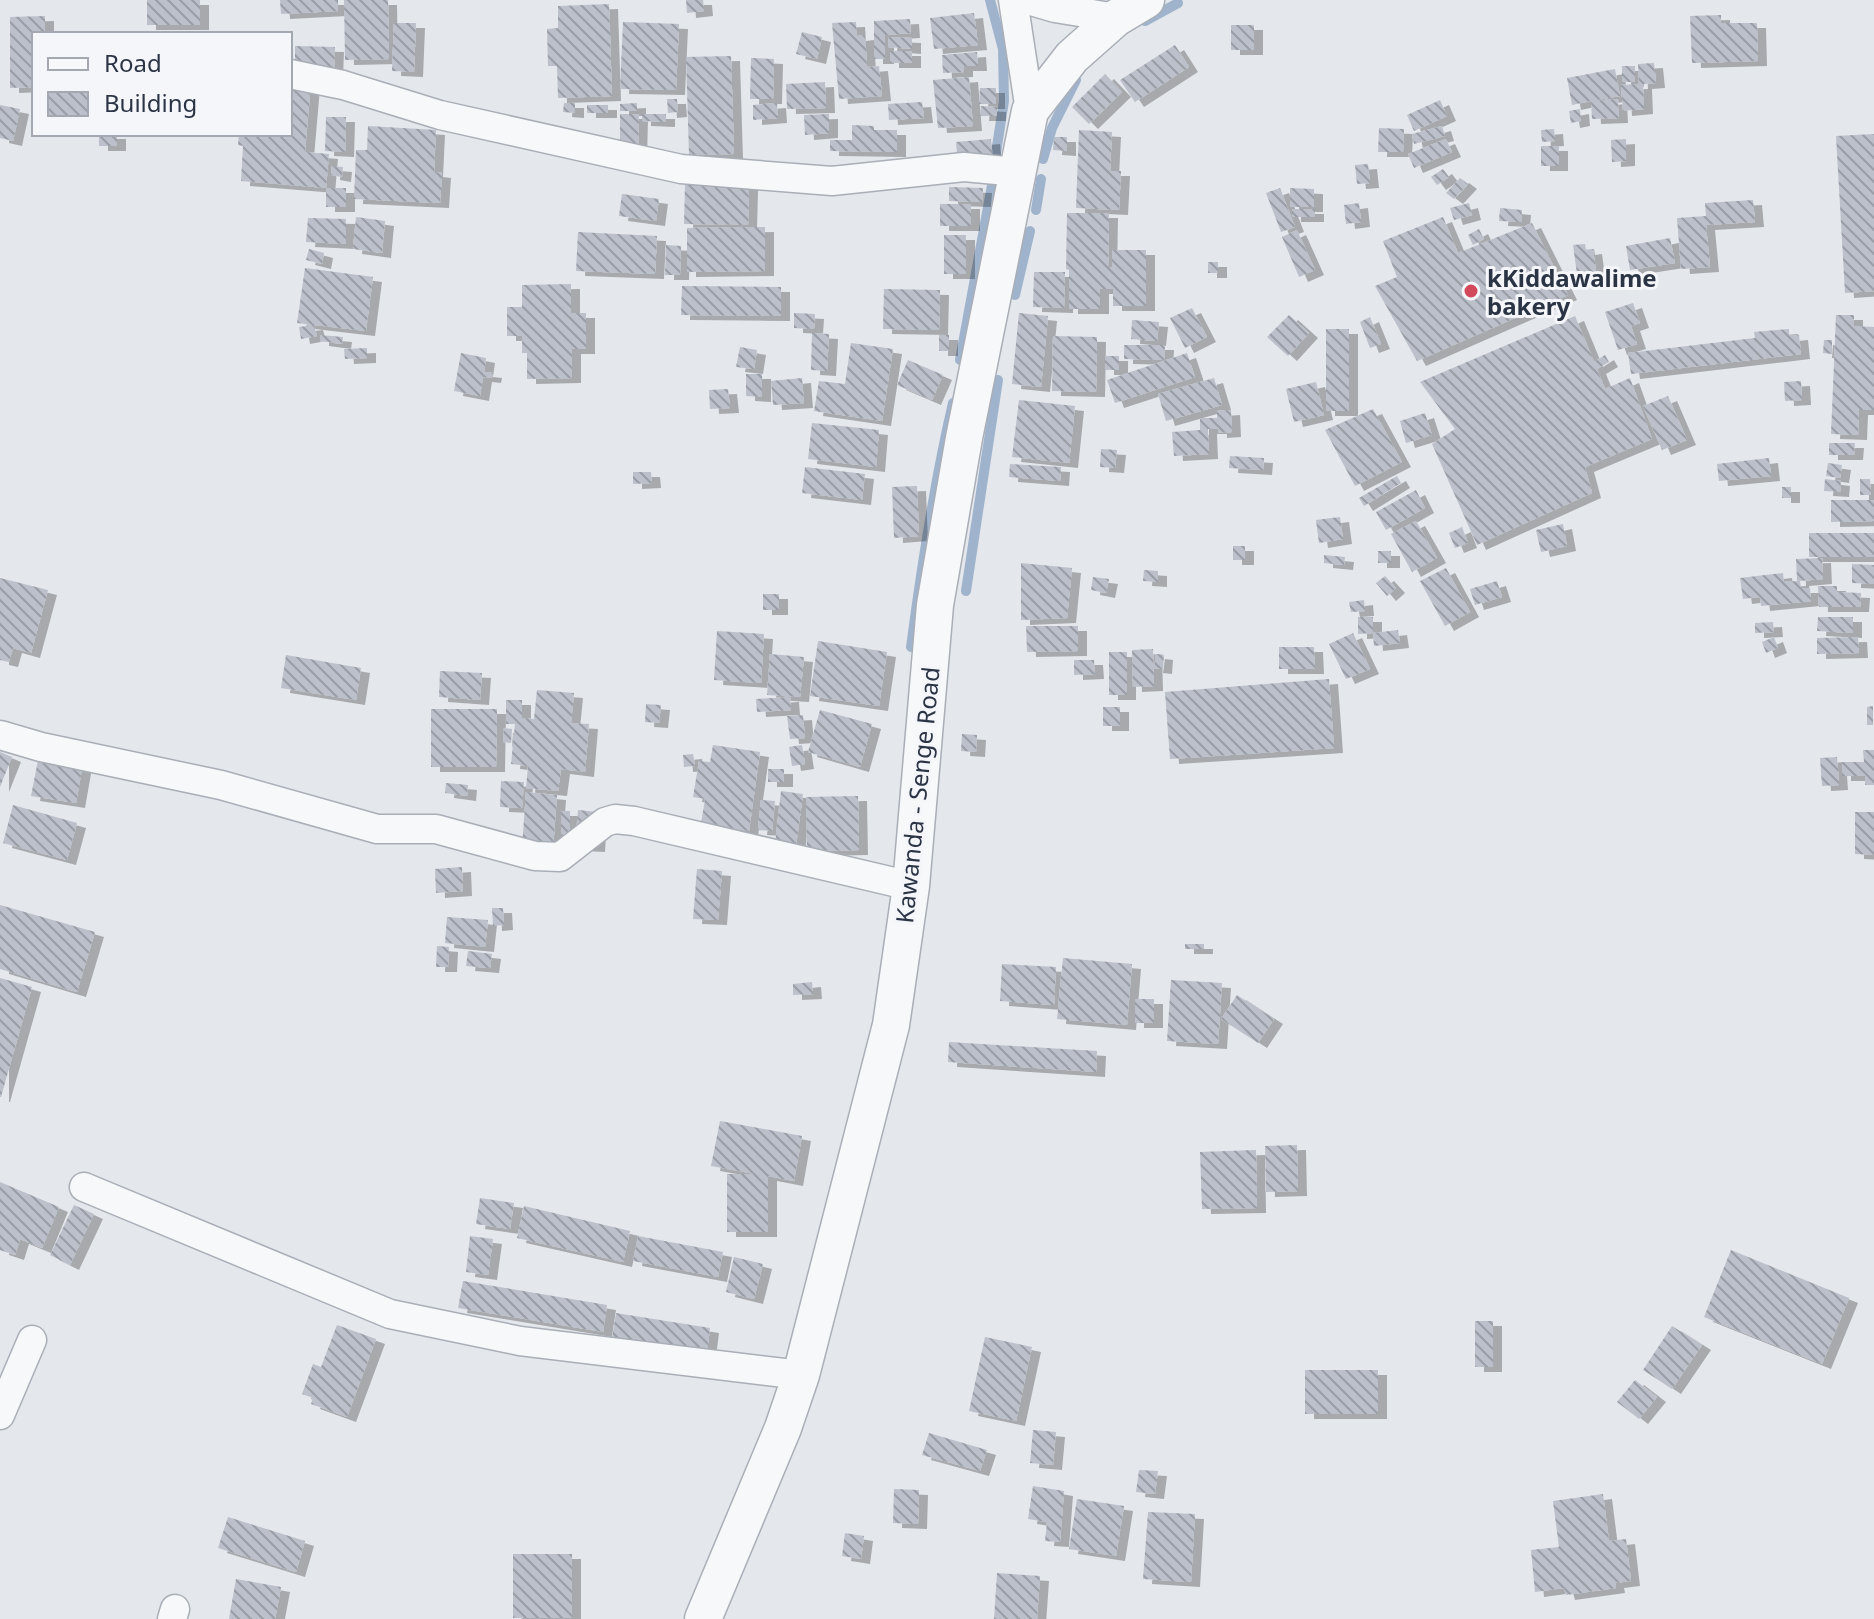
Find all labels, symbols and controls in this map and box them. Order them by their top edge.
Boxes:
legend [32,32,292,136]
text: Road [104,46,162,79]
text: Building [104,86,197,119]
place label: kKiddawalime bakery [1487,261,1657,322]
marker: kKiddawalime bakery [1462,282,1480,300]
street label: Kawanda - Senge Road [887,665,947,925]

